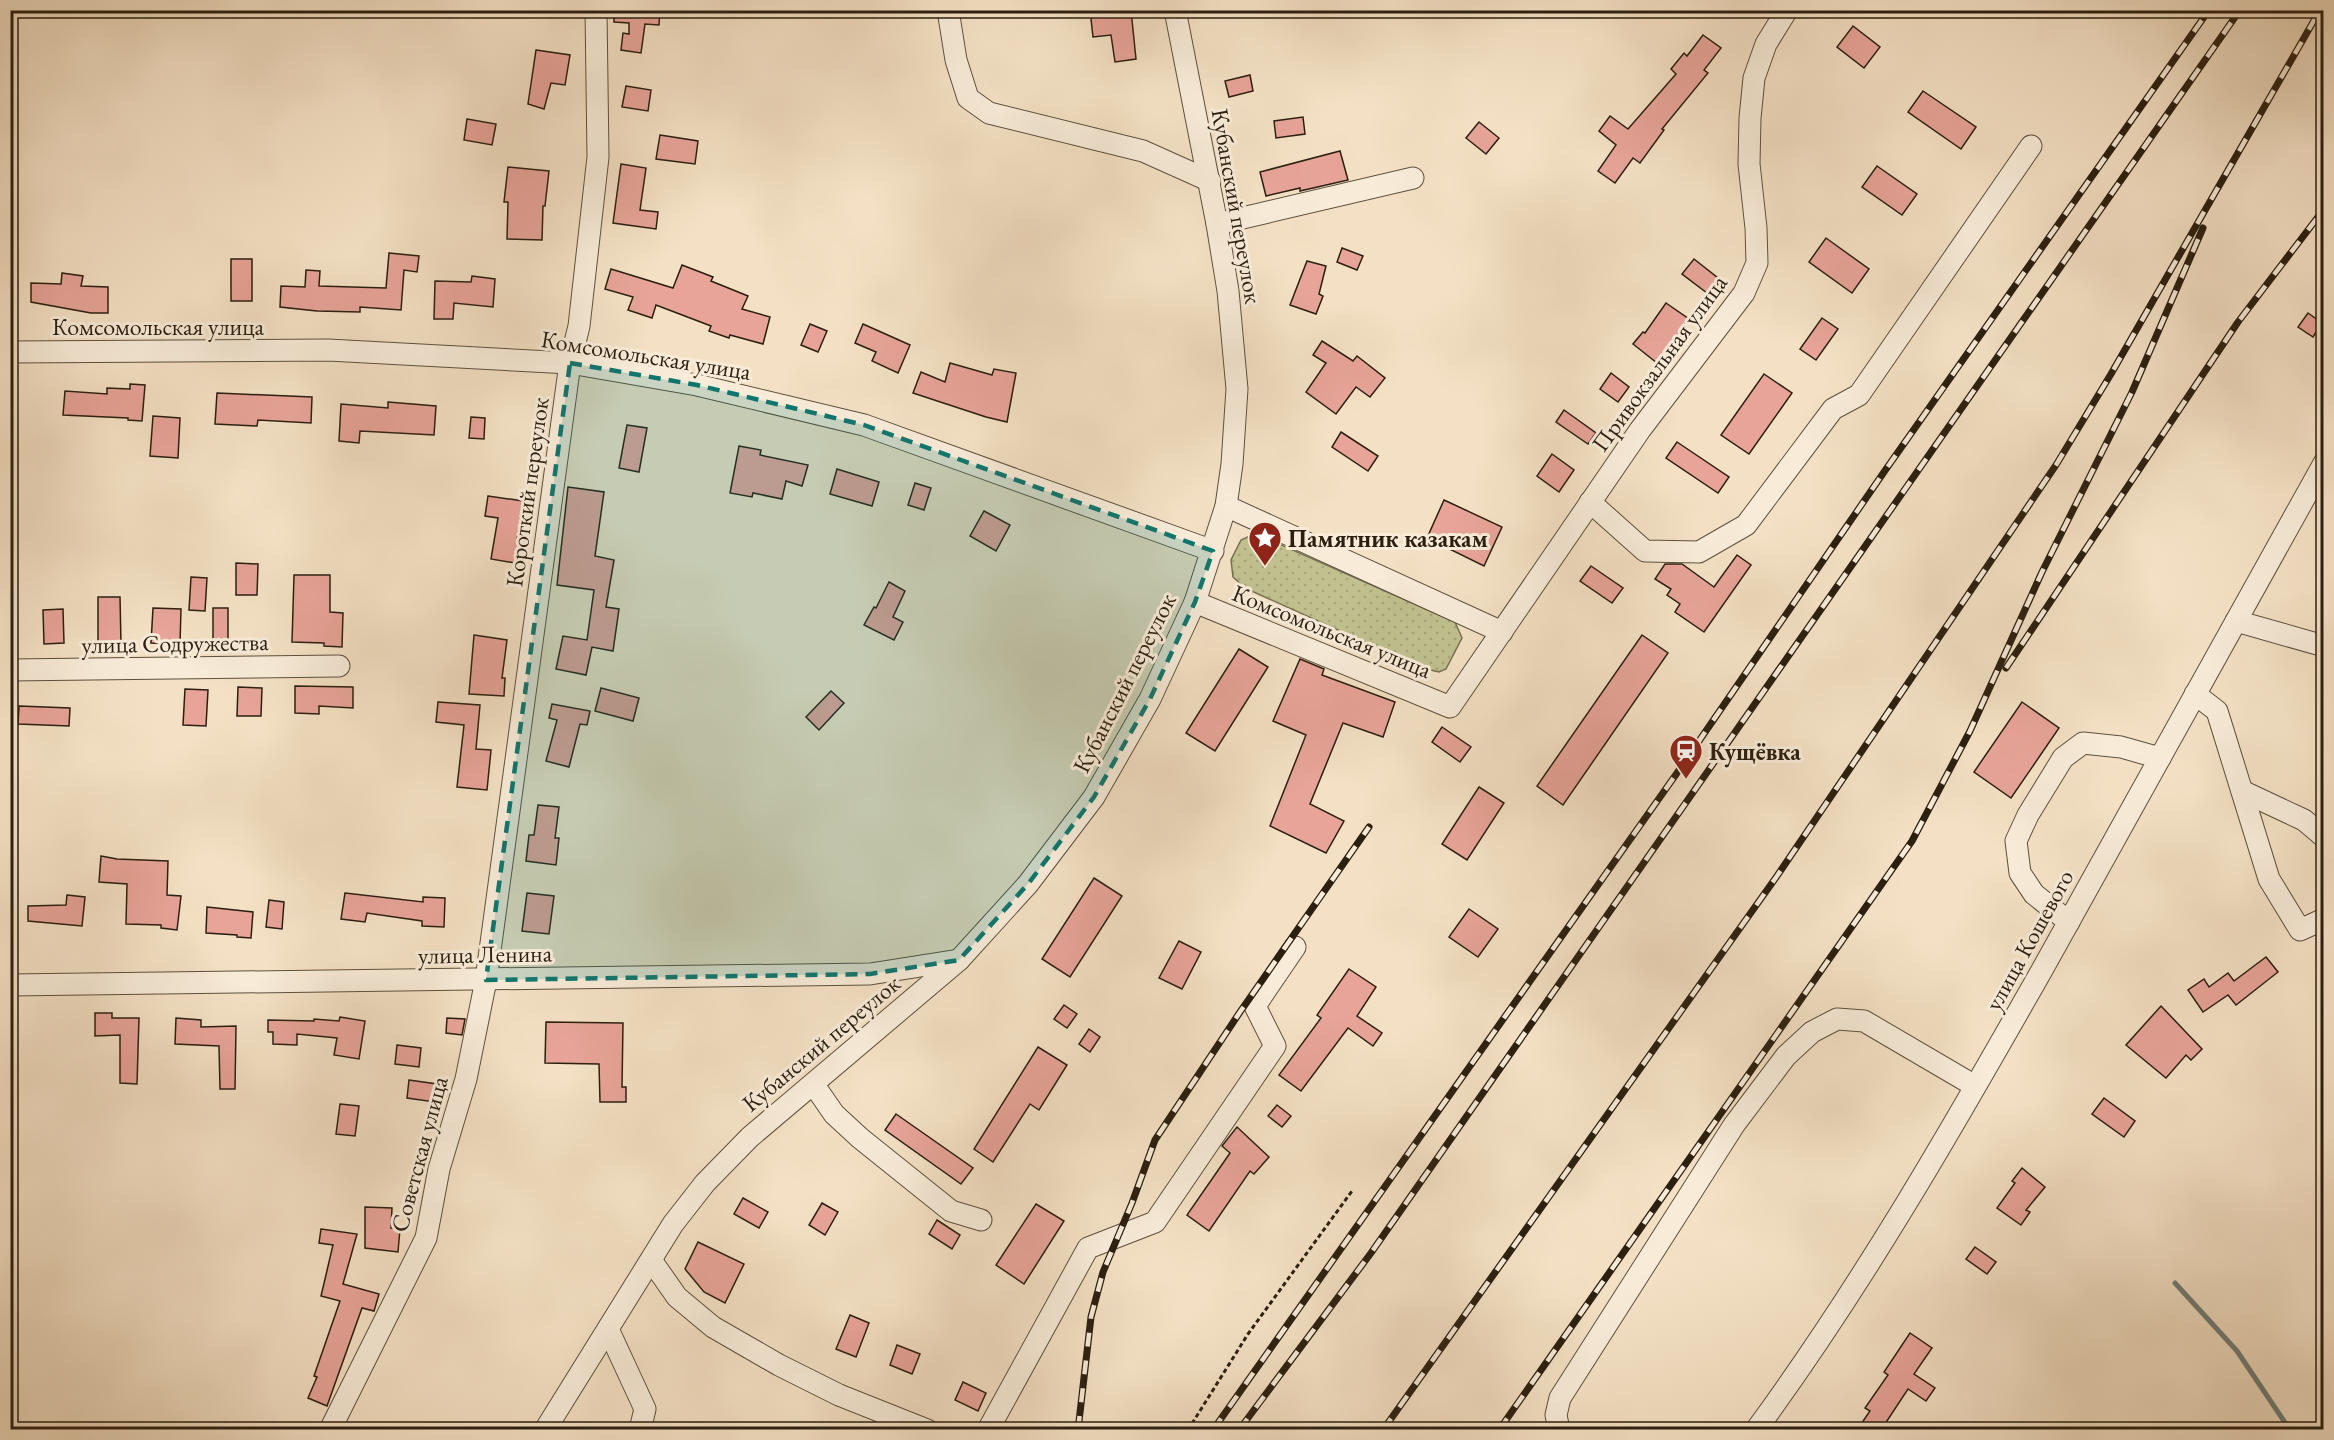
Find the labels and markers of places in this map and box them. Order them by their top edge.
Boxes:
place icon: Памятник казакам [1247,520,1283,567]
place label: Памятник казакам [1288,523,1488,554]
station icon: Кущёвка [1668,733,1704,780]
place label: Кущёвка [1709,736,1801,768]

